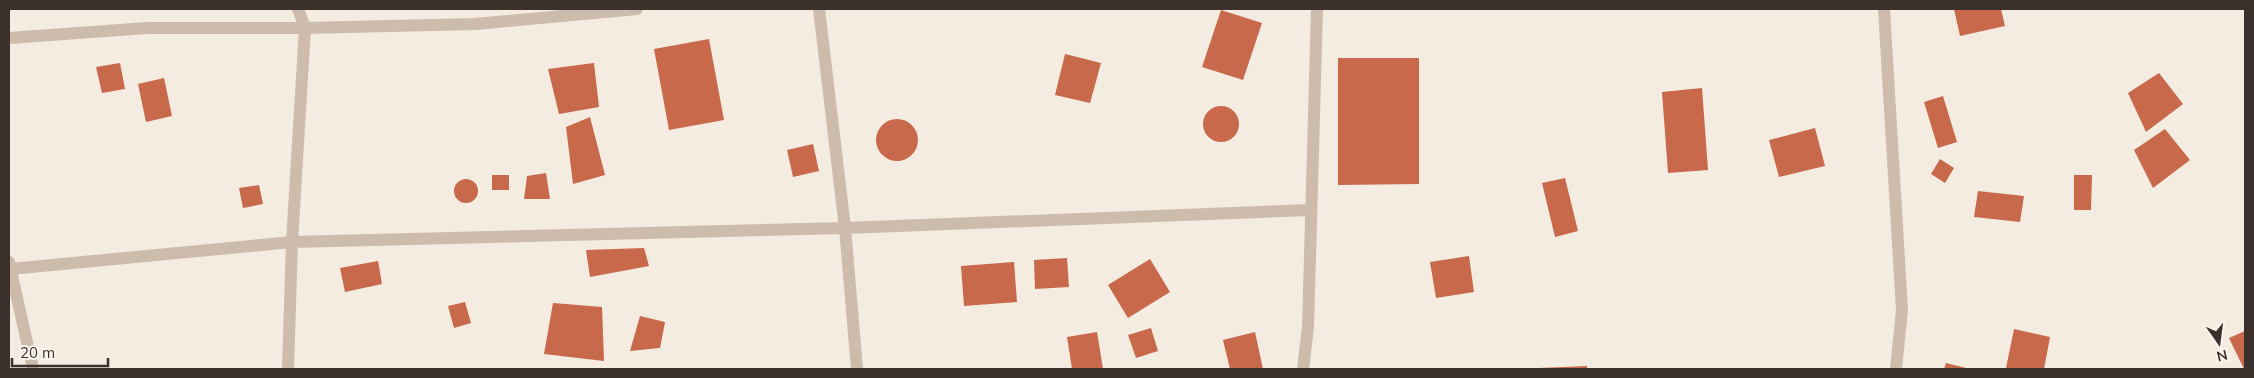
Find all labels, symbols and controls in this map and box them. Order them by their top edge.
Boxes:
north arrow [2194,318,2244,368]
scale bar [12,336,109,368]
text: 20 m [20,343,55,362]
text: N [2215,346,2229,366]

